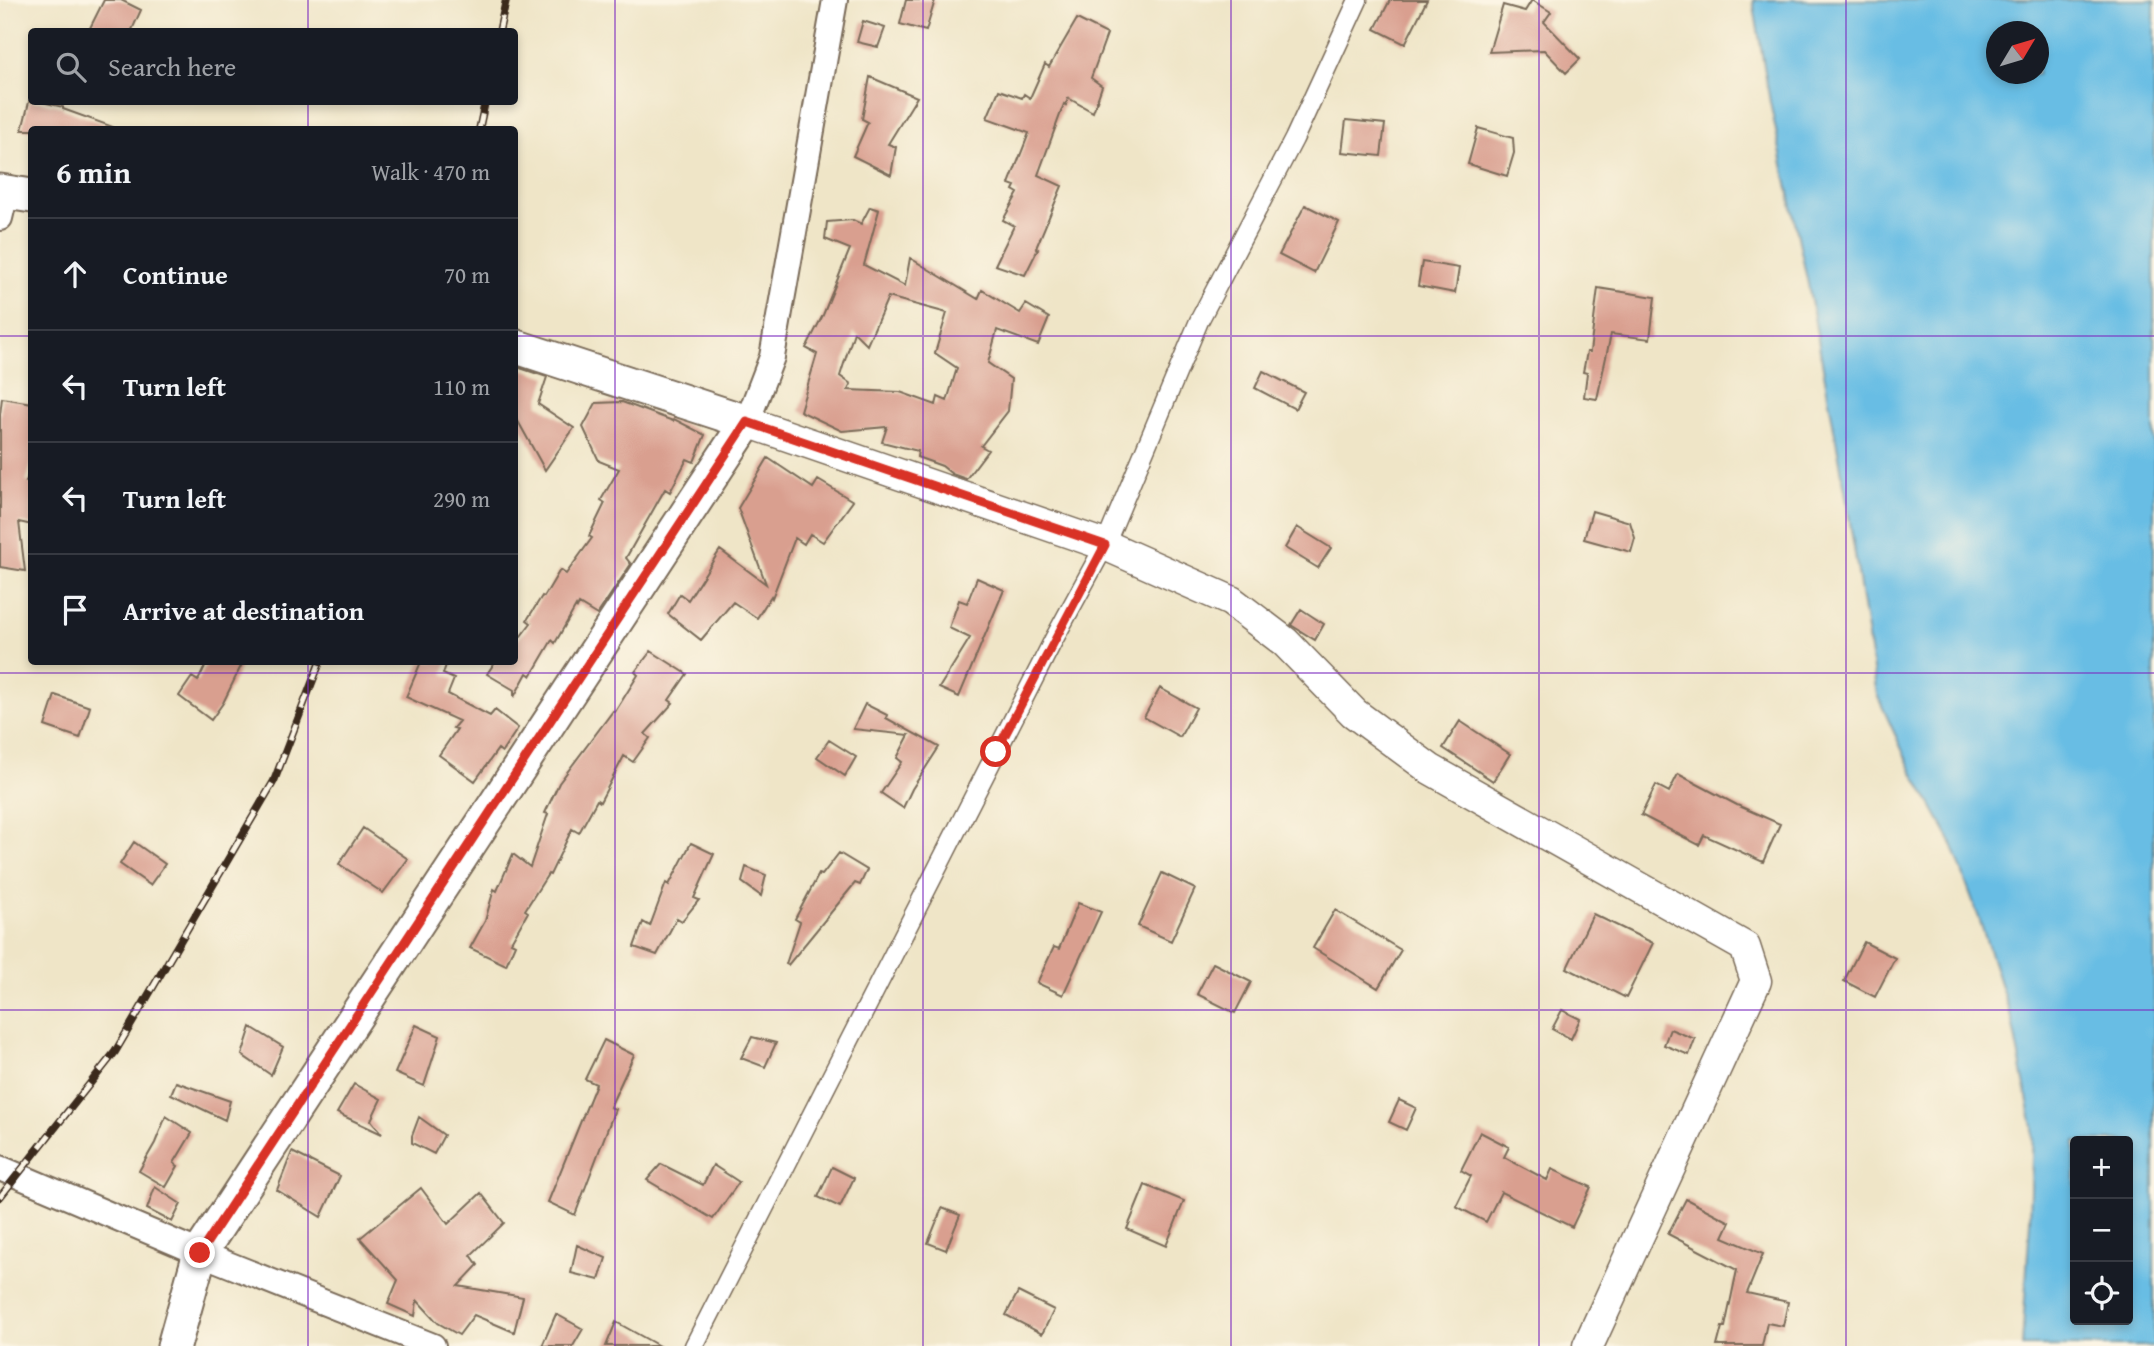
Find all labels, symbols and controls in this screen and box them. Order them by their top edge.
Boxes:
north arrow [1986,21,2049,84]
search box [28,28,518,105]
text: Search here [108,47,236,86]
icon: search [52,48,90,86]
text: 6 min [56,150,131,194]
text: Walk · 470 m [371,155,490,188]
icon: ahead [56,255,94,293]
text: Continue [123,255,228,294]
text: 70 m [444,258,490,291]
icon: left [56,367,94,405]
text: Turn left [123,367,226,406]
text: 110 m [433,370,490,403]
icon: left [56,479,94,517]
text: Turn left [123,479,226,518]
text: 290 m [433,482,490,515]
icon: arrive [56,591,94,629]
text: Arrive at destination [123,591,364,630]
route start [980,736,1011,767]
map controls [2070,1136,2133,1325]
button: + [2070,1136,2133,1199]
button: − [2070,1199,2133,1262]
route end [184,1237,215,1268]
button: locate [2070,1262,2133,1325]

